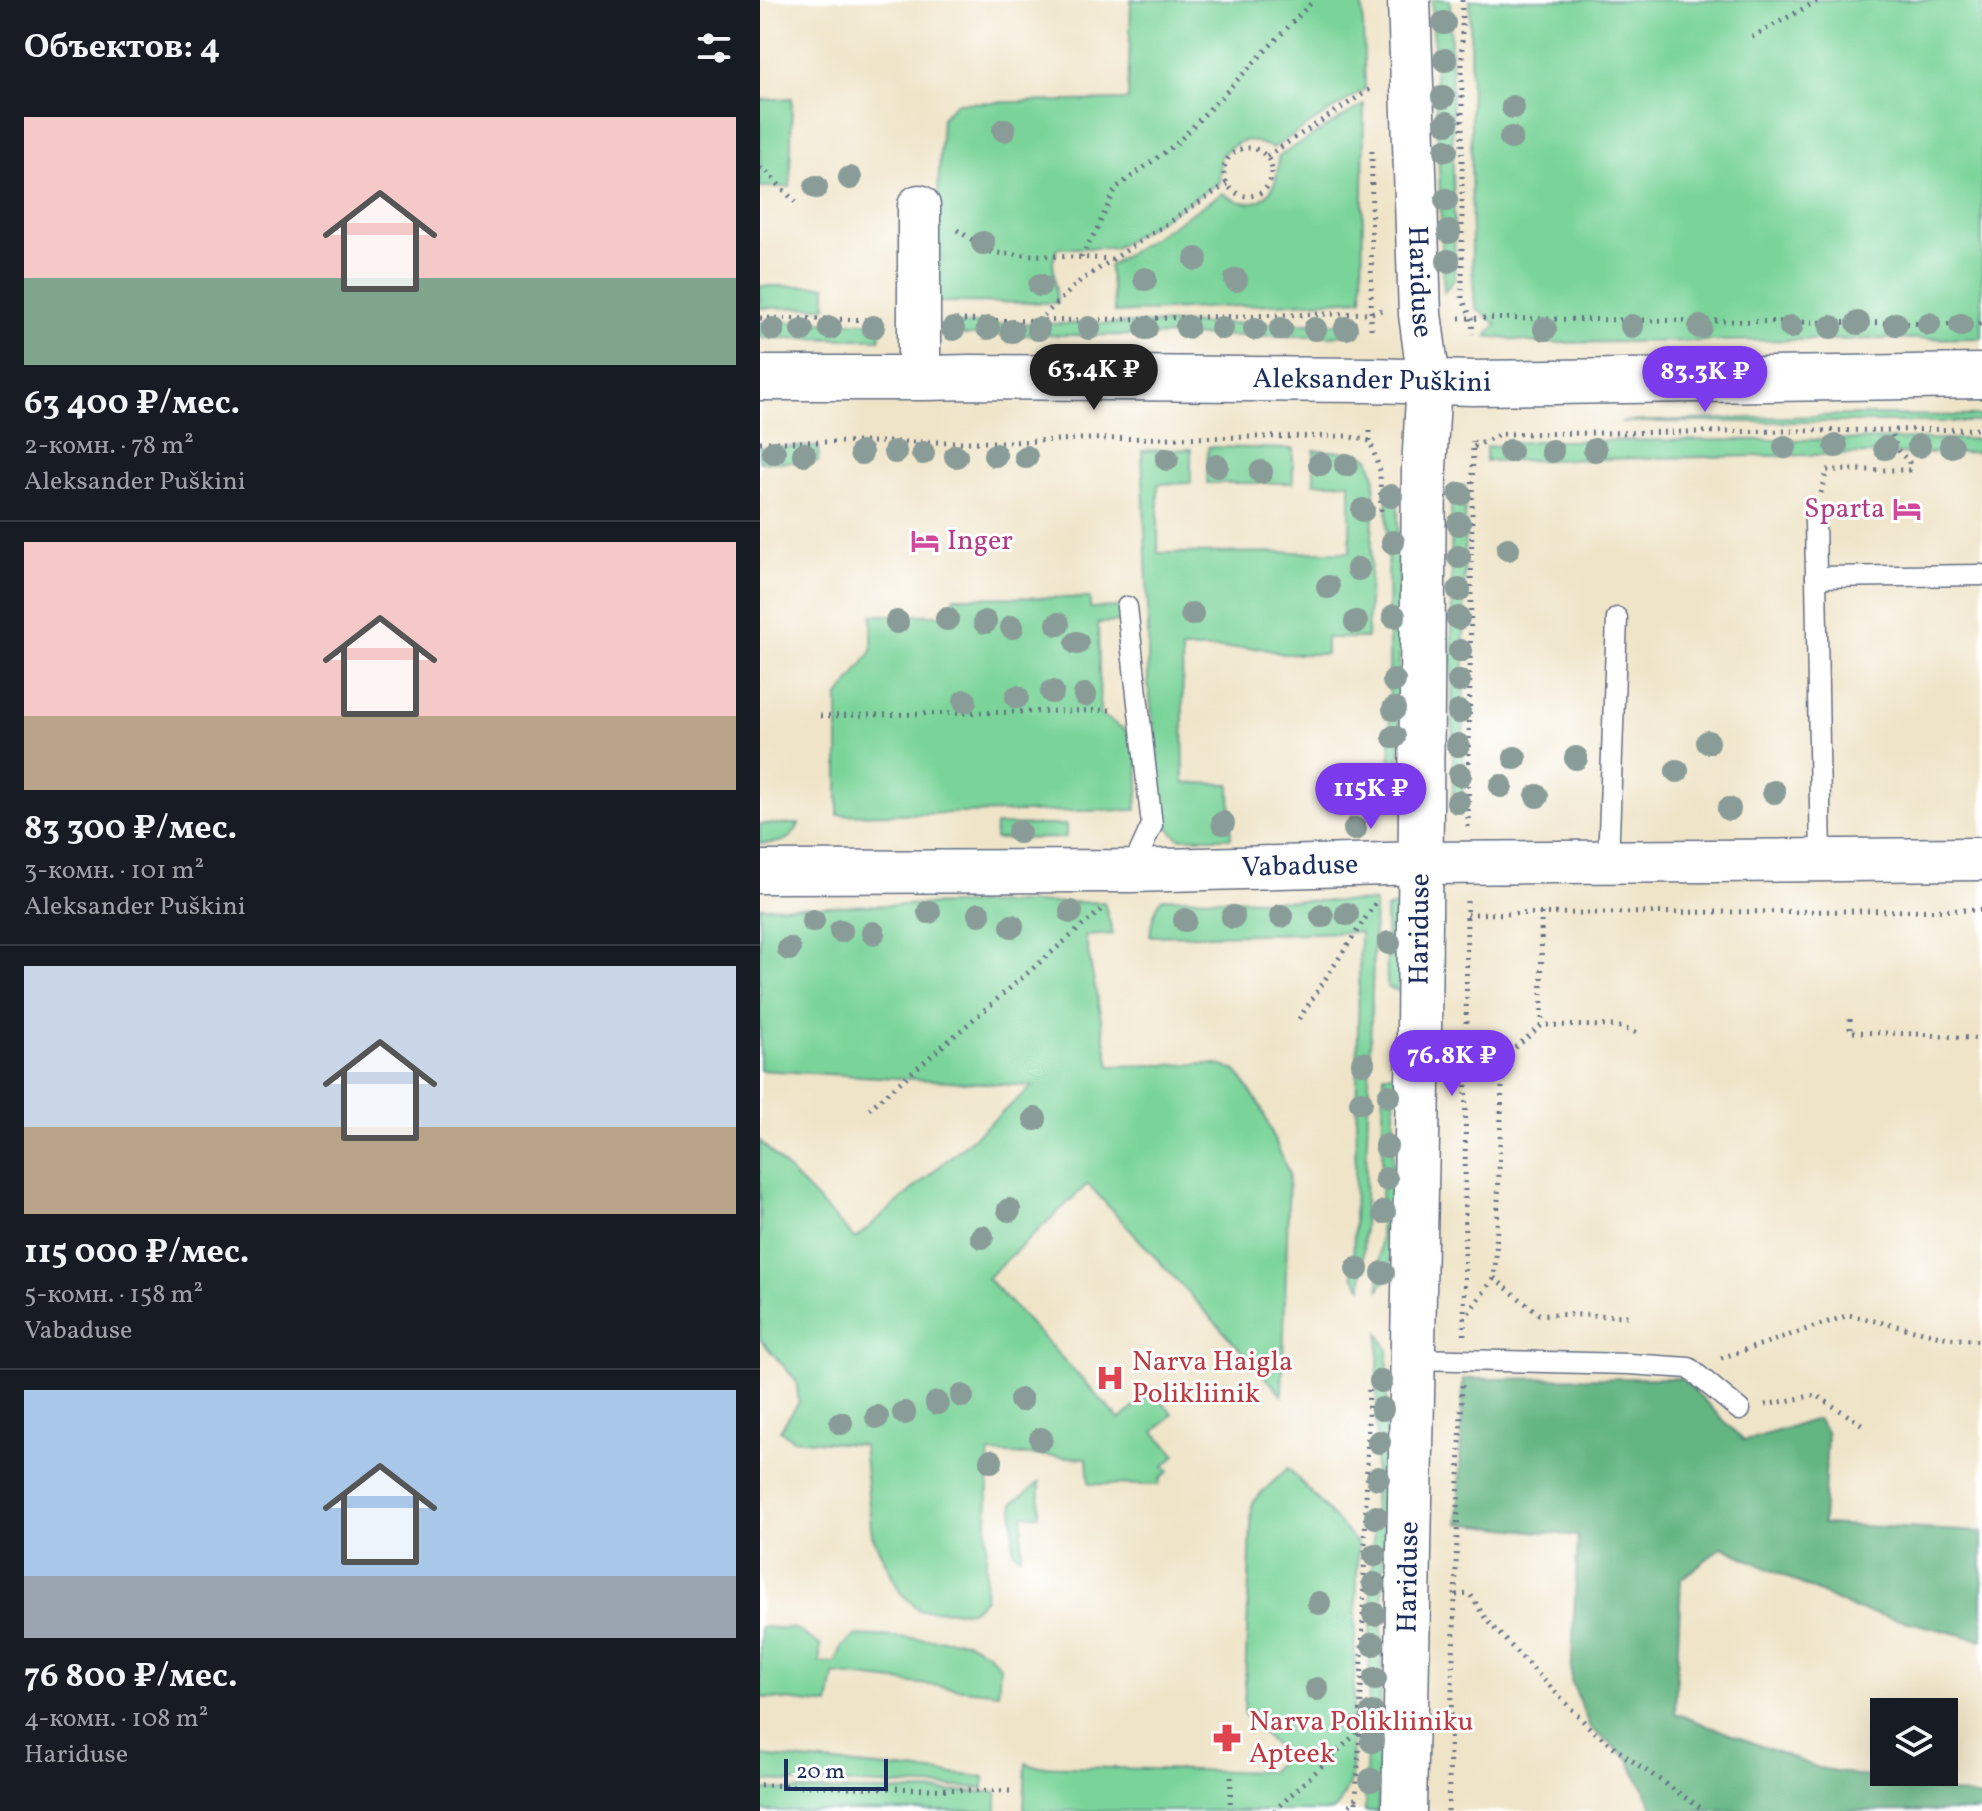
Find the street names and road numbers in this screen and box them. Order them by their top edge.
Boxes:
street label: Hariduse [1397,225,1442,340]
street label: Aleksander Puškini [1253,360,1492,403]
street label: Vabaduse [1241,845,1359,887]
street label: Hariduse [1400,873,1440,985]
street label: Hariduse [1388,1521,1429,1633]

